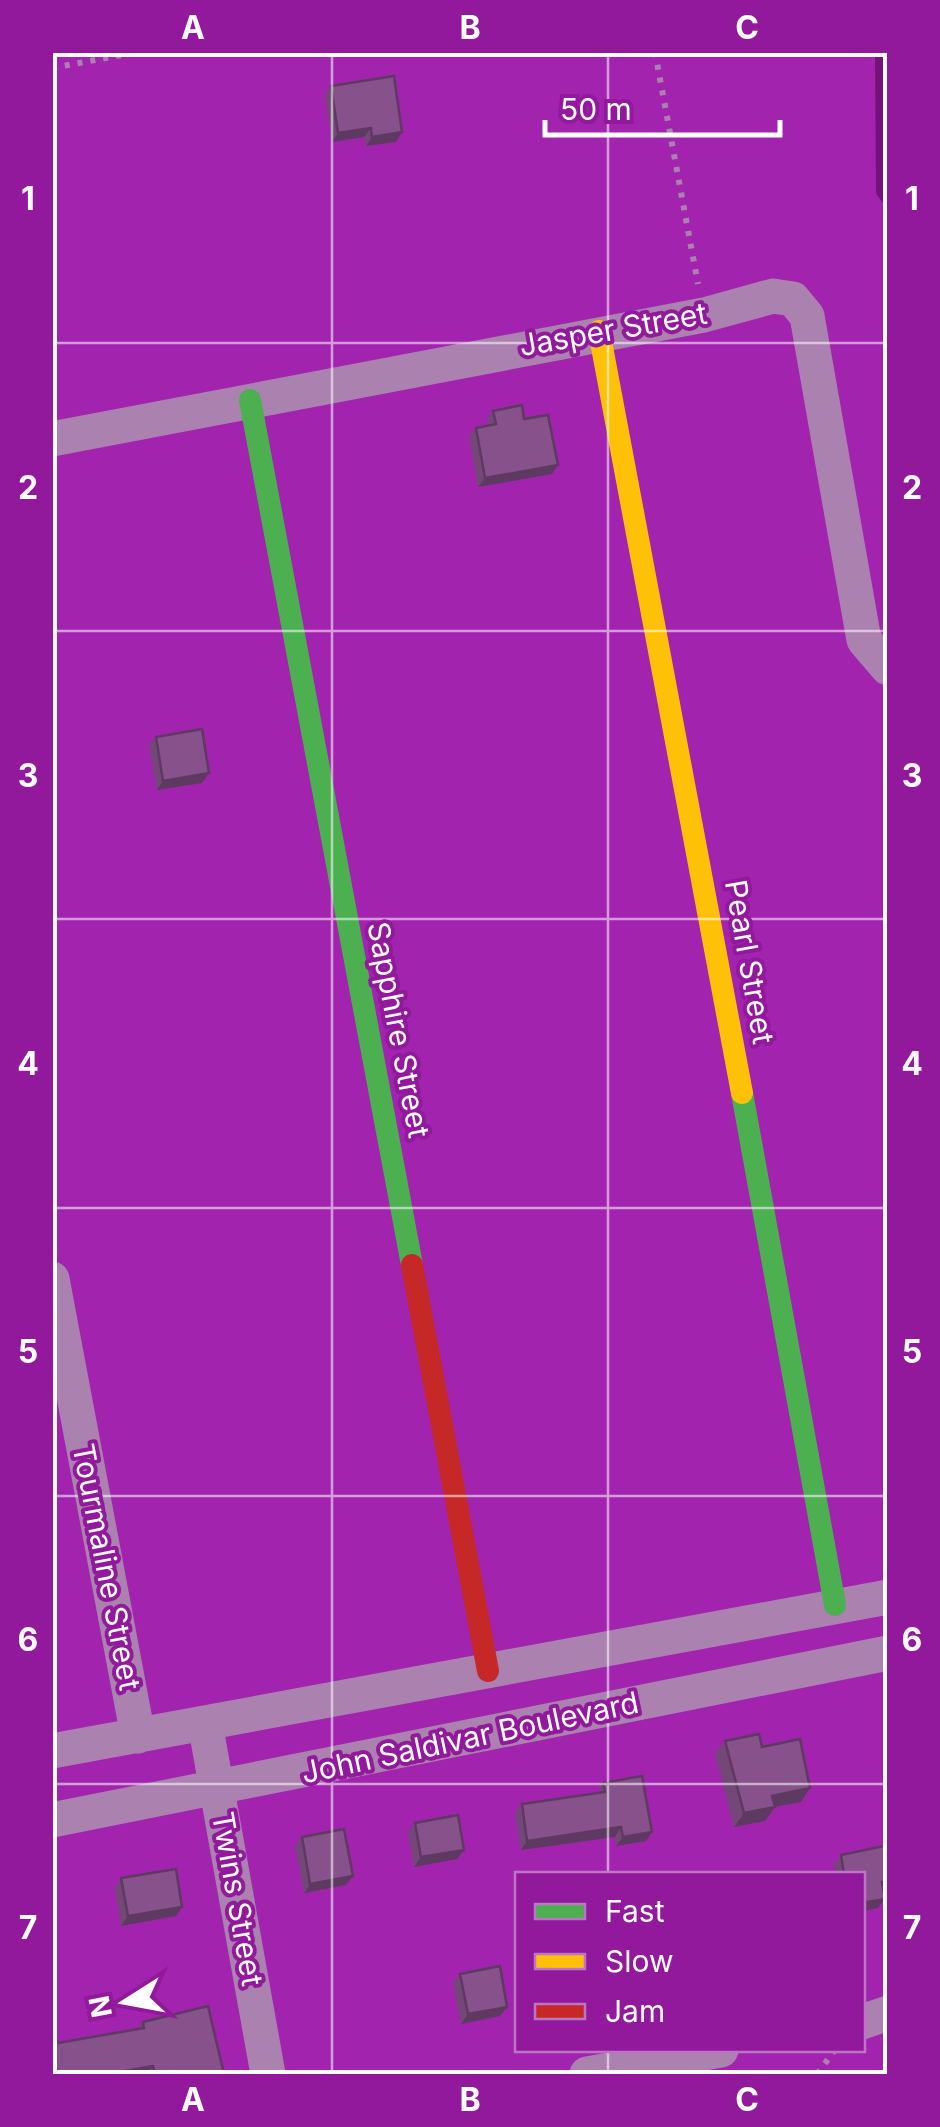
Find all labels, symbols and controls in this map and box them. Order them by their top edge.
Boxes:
text: A [181,8,205,47]
text: B [459,8,481,47]
text: C [735,8,759,47]
scale bar [545,75,780,137]
text: 50 m [560,91,632,127]
text: 1 [21,179,35,218]
text: 1 [905,179,919,218]
street label: Jasper Street [516,295,710,363]
text: 2 [18,468,38,507]
text: 2 [902,468,922,507]
text: 3 [18,756,38,795]
text: 3 [902,756,922,795]
street label: Pearl Street [718,877,782,1047]
street label: Sapphire Street [360,919,438,1141]
text: 4 [17,1044,39,1083]
text: 4 [901,1044,923,1083]
text: 5 [18,1332,38,1371]
text: 5 [902,1332,922,1371]
street label: Tourmaline Street [65,1440,149,1693]
text: 6 [18,1620,38,1659]
text: 6 [902,1620,922,1659]
street label: John Saldivar Boulevard [298,1684,642,1790]
street label: Twins Street [205,1809,271,1989]
legend [515,1872,865,2052]
text: Fast [605,1893,665,1929]
text: 7 [19,1908,37,1947]
text: 7 [903,1908,921,1947]
text: Slow [605,1943,674,1979]
north arrow [75,1952,175,2052]
text: N [82,1993,119,2020]
text: Jam [605,1993,665,2029]
text: A [181,2080,205,2119]
text: B [459,2080,481,2119]
text: C [735,2080,759,2119]

